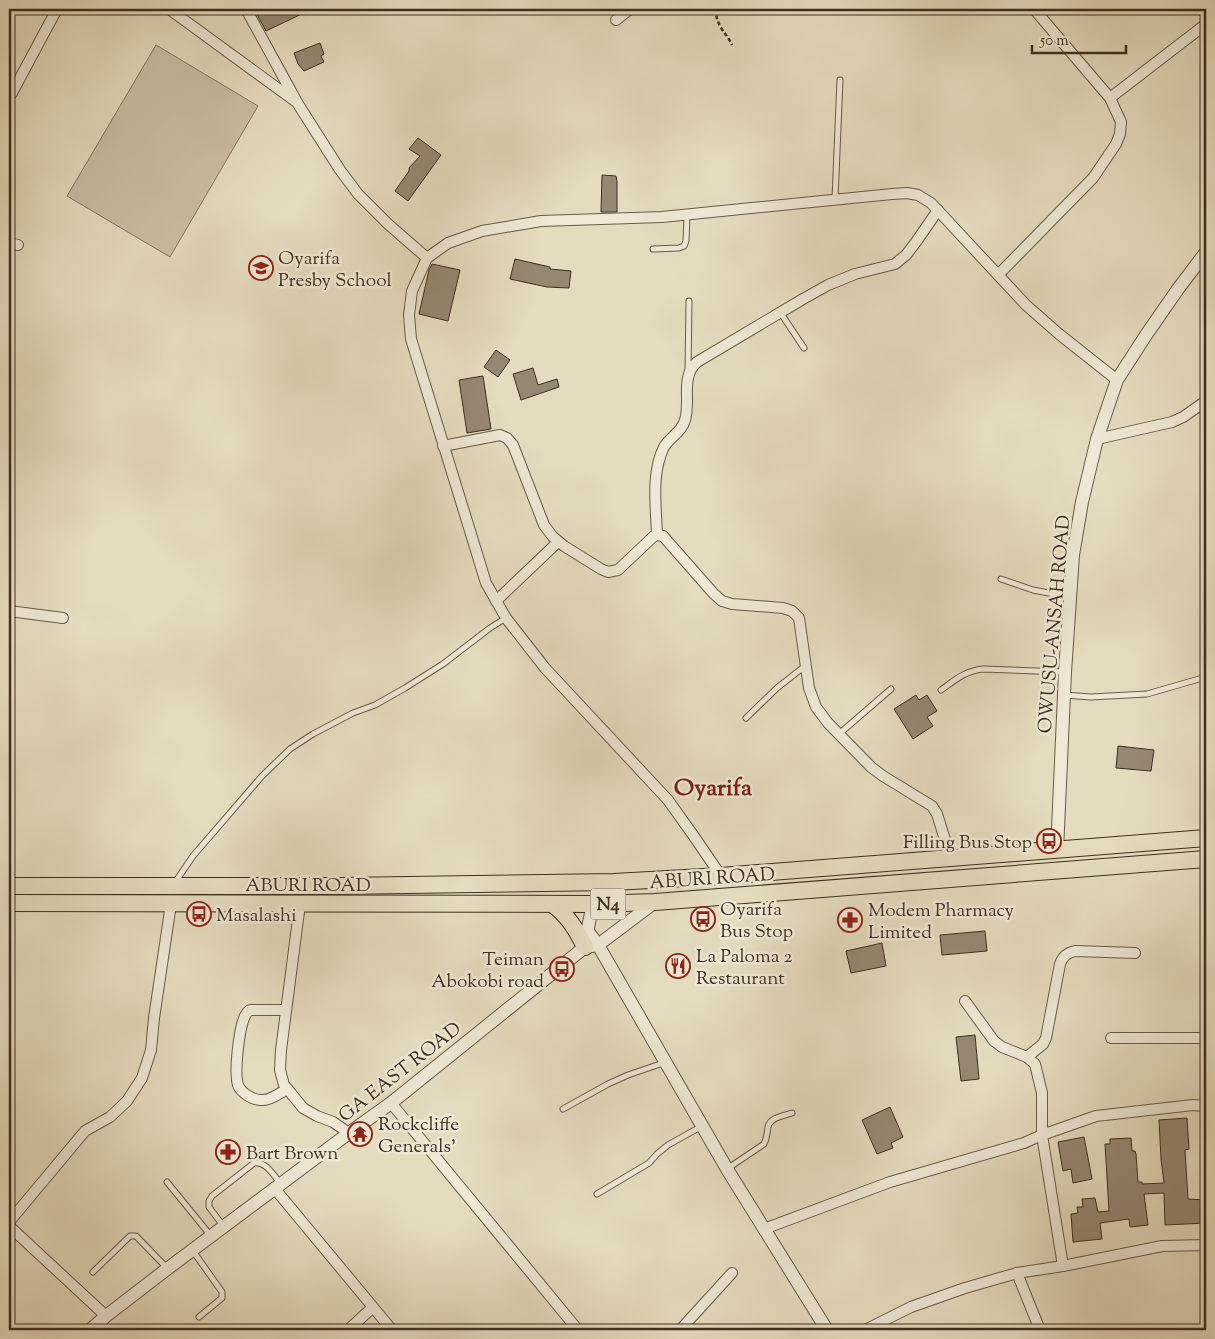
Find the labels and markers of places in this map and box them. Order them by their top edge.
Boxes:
place label: Oyarifa Presby School [278,246,392,295]
school or university icon: Oyarifa Presby School [248,255,274,281]
bus stop icon: Filling Bus Stop [1036,828,1062,854]
place label: Filling Bus Stop [903,830,1032,857]
place label: Oyarifa Bus Stop [720,897,793,946]
place label: Modem Pharmacy Limited [868,898,1014,947]
bus stop icon: Masalashi [186,901,212,927]
place label: Masalashi [216,903,297,930]
bus stop icon: Oyarifa Bus Stop [690,906,716,932]
pharmacy icon: Modem Pharmacy Limited [837,907,863,933]
place label: La Paloma 2 Restaurant [696,944,792,993]
place label: Teiman Abokobi road [431,947,544,996]
restaurant icon: La Paloma 2 Restaurant [665,953,691,979]
bus stop icon: Teiman Abokobi road [549,956,575,982]
place label: Rockcliffe Generals' [378,1112,459,1161]
temple icon: Rockcliffe Generals' [347,1121,373,1147]
pharmacy icon: Bart Brown [215,1139,241,1165]
place label: Bart Brown [246,1141,339,1168]

